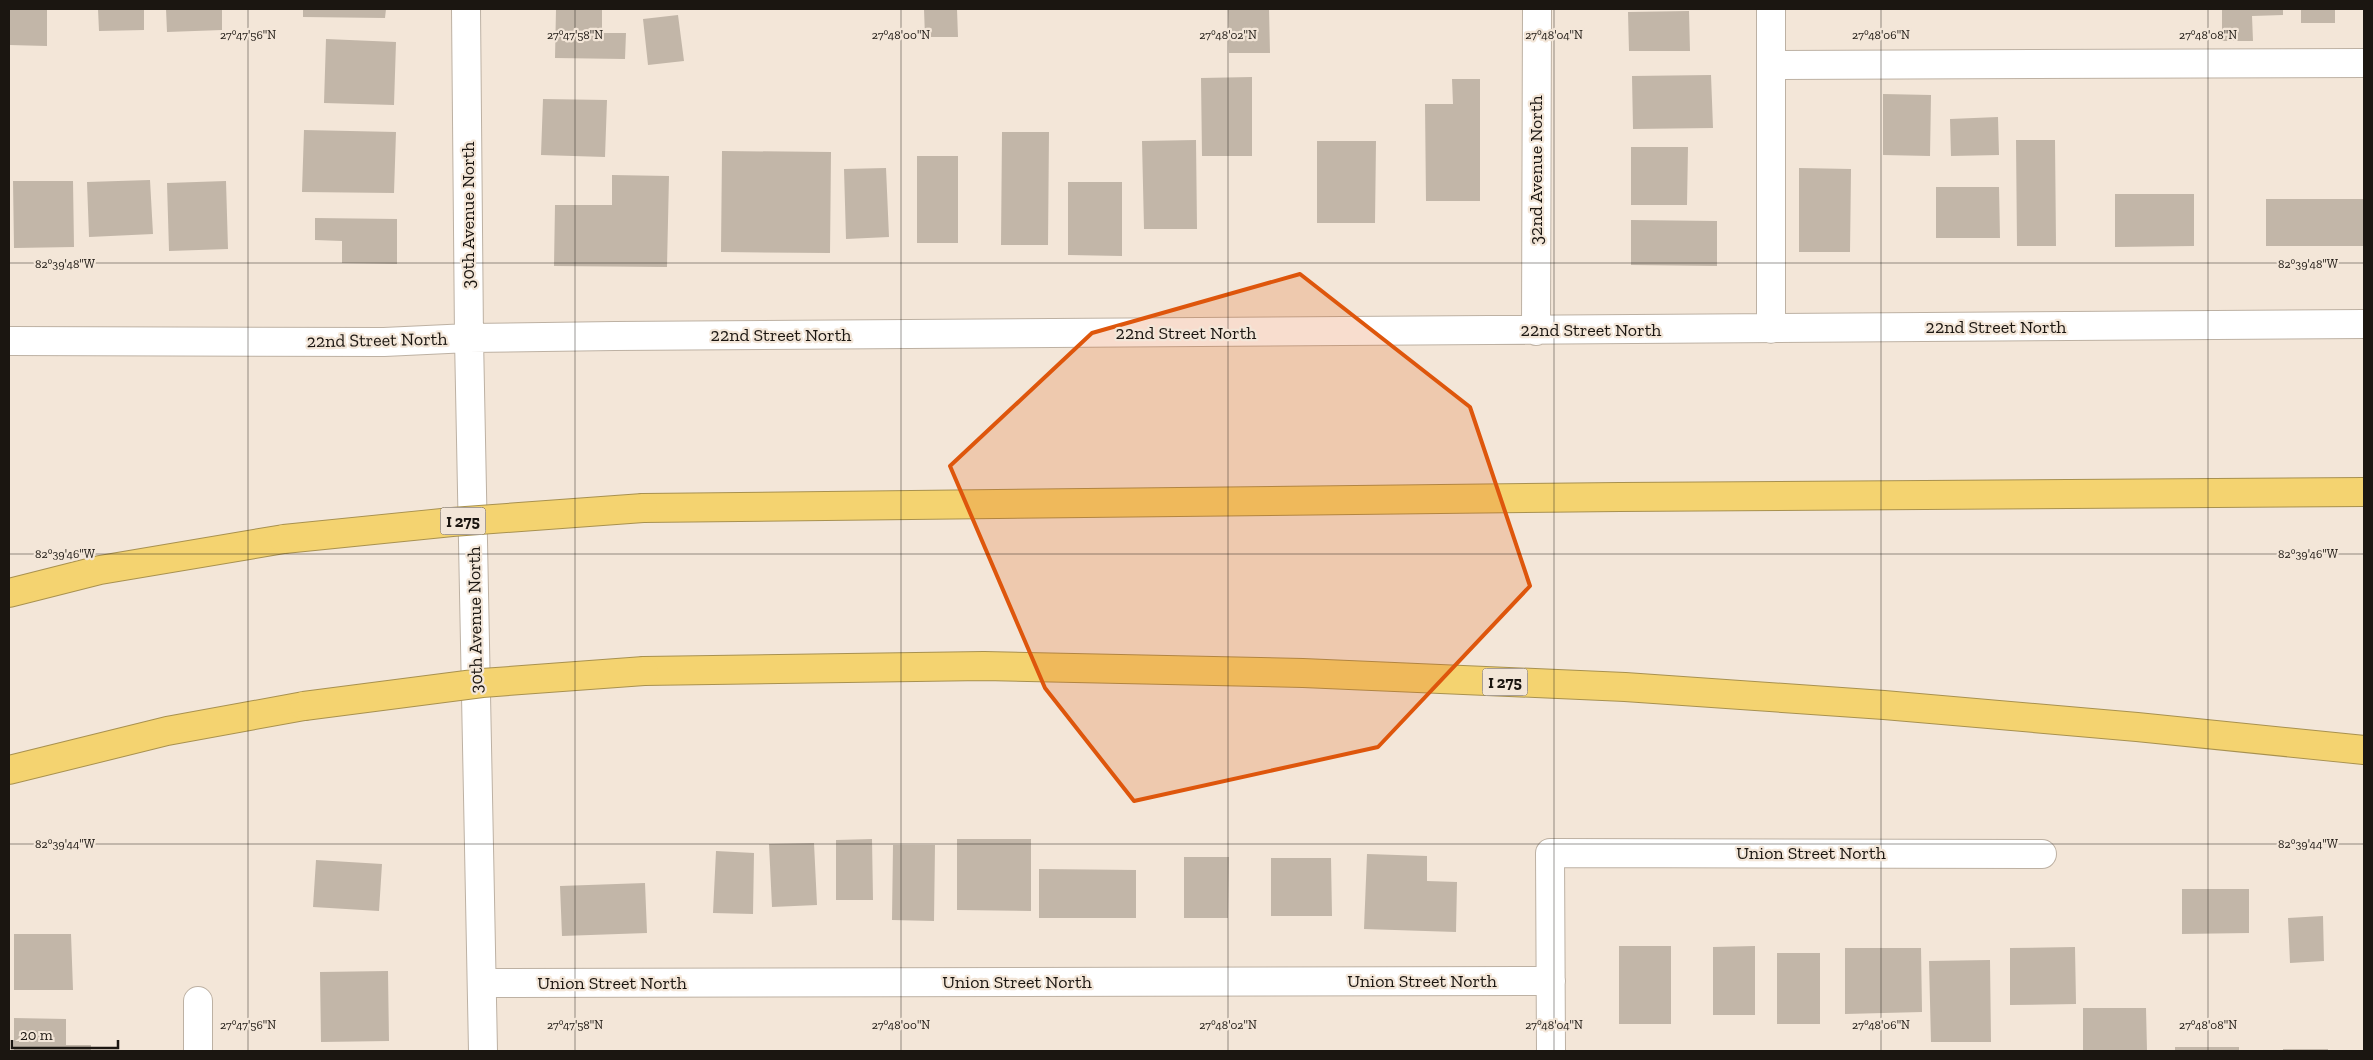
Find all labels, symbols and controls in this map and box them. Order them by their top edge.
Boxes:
text: 27°47'56"N [220,28,276,42]
text: 27°47'58"N [547,28,603,42]
text: 27°48'00"N [872,28,930,42]
text: 27°48'02"N [1199,28,1257,42]
text: 27°48'04"N [1525,28,1583,42]
text: 27°48'06"N [1852,28,1910,42]
text: 27°48'08"N [2179,28,2237,42]
street label: 32nd Avenue North [1525,95,1547,245]
street label: 30th Avenue North [457,142,479,288]
text: 82°39'48"W [35,257,96,271]
text: 82°39'48"W [2278,257,2339,271]
street label: 22nd Street North [1926,316,2066,338]
street label: 22nd Street North [1521,319,1661,341]
street label: 22nd Street North [1116,322,1256,344]
street label: 22nd Street North [711,324,851,346]
street label: 22nd Street North [306,328,448,352]
road number: I 275 [440,508,486,534]
street label: 30th Avenue North [463,546,487,694]
text: 82°39'46"W [35,547,96,561]
text: 82°39'46"W [2278,547,2339,561]
road number: I 275 [1482,669,1528,696]
text: 82°39'44"W [35,837,96,851]
text: 82°39'44"W [2278,837,2339,851]
street label: Union Street North [1736,842,1886,864]
street label: Union Street North [1347,970,1497,992]
street label: Union Street North [942,971,1092,993]
street label: Union Street North [537,972,687,994]
scale bar [12,1018,119,1050]
text: 27°47'56"N [220,1018,276,1032]
text: 27°47'58"N [547,1018,603,1032]
text: 27°48'00"N [872,1018,930,1032]
text: 27°48'02"N [1199,1018,1257,1032]
text: 27°48'04"N [1525,1018,1583,1032]
text: 27°48'06"N [1852,1018,1910,1032]
text: 27°48'08"N [2179,1018,2237,1032]
text: 20 m [20,1026,53,1044]

